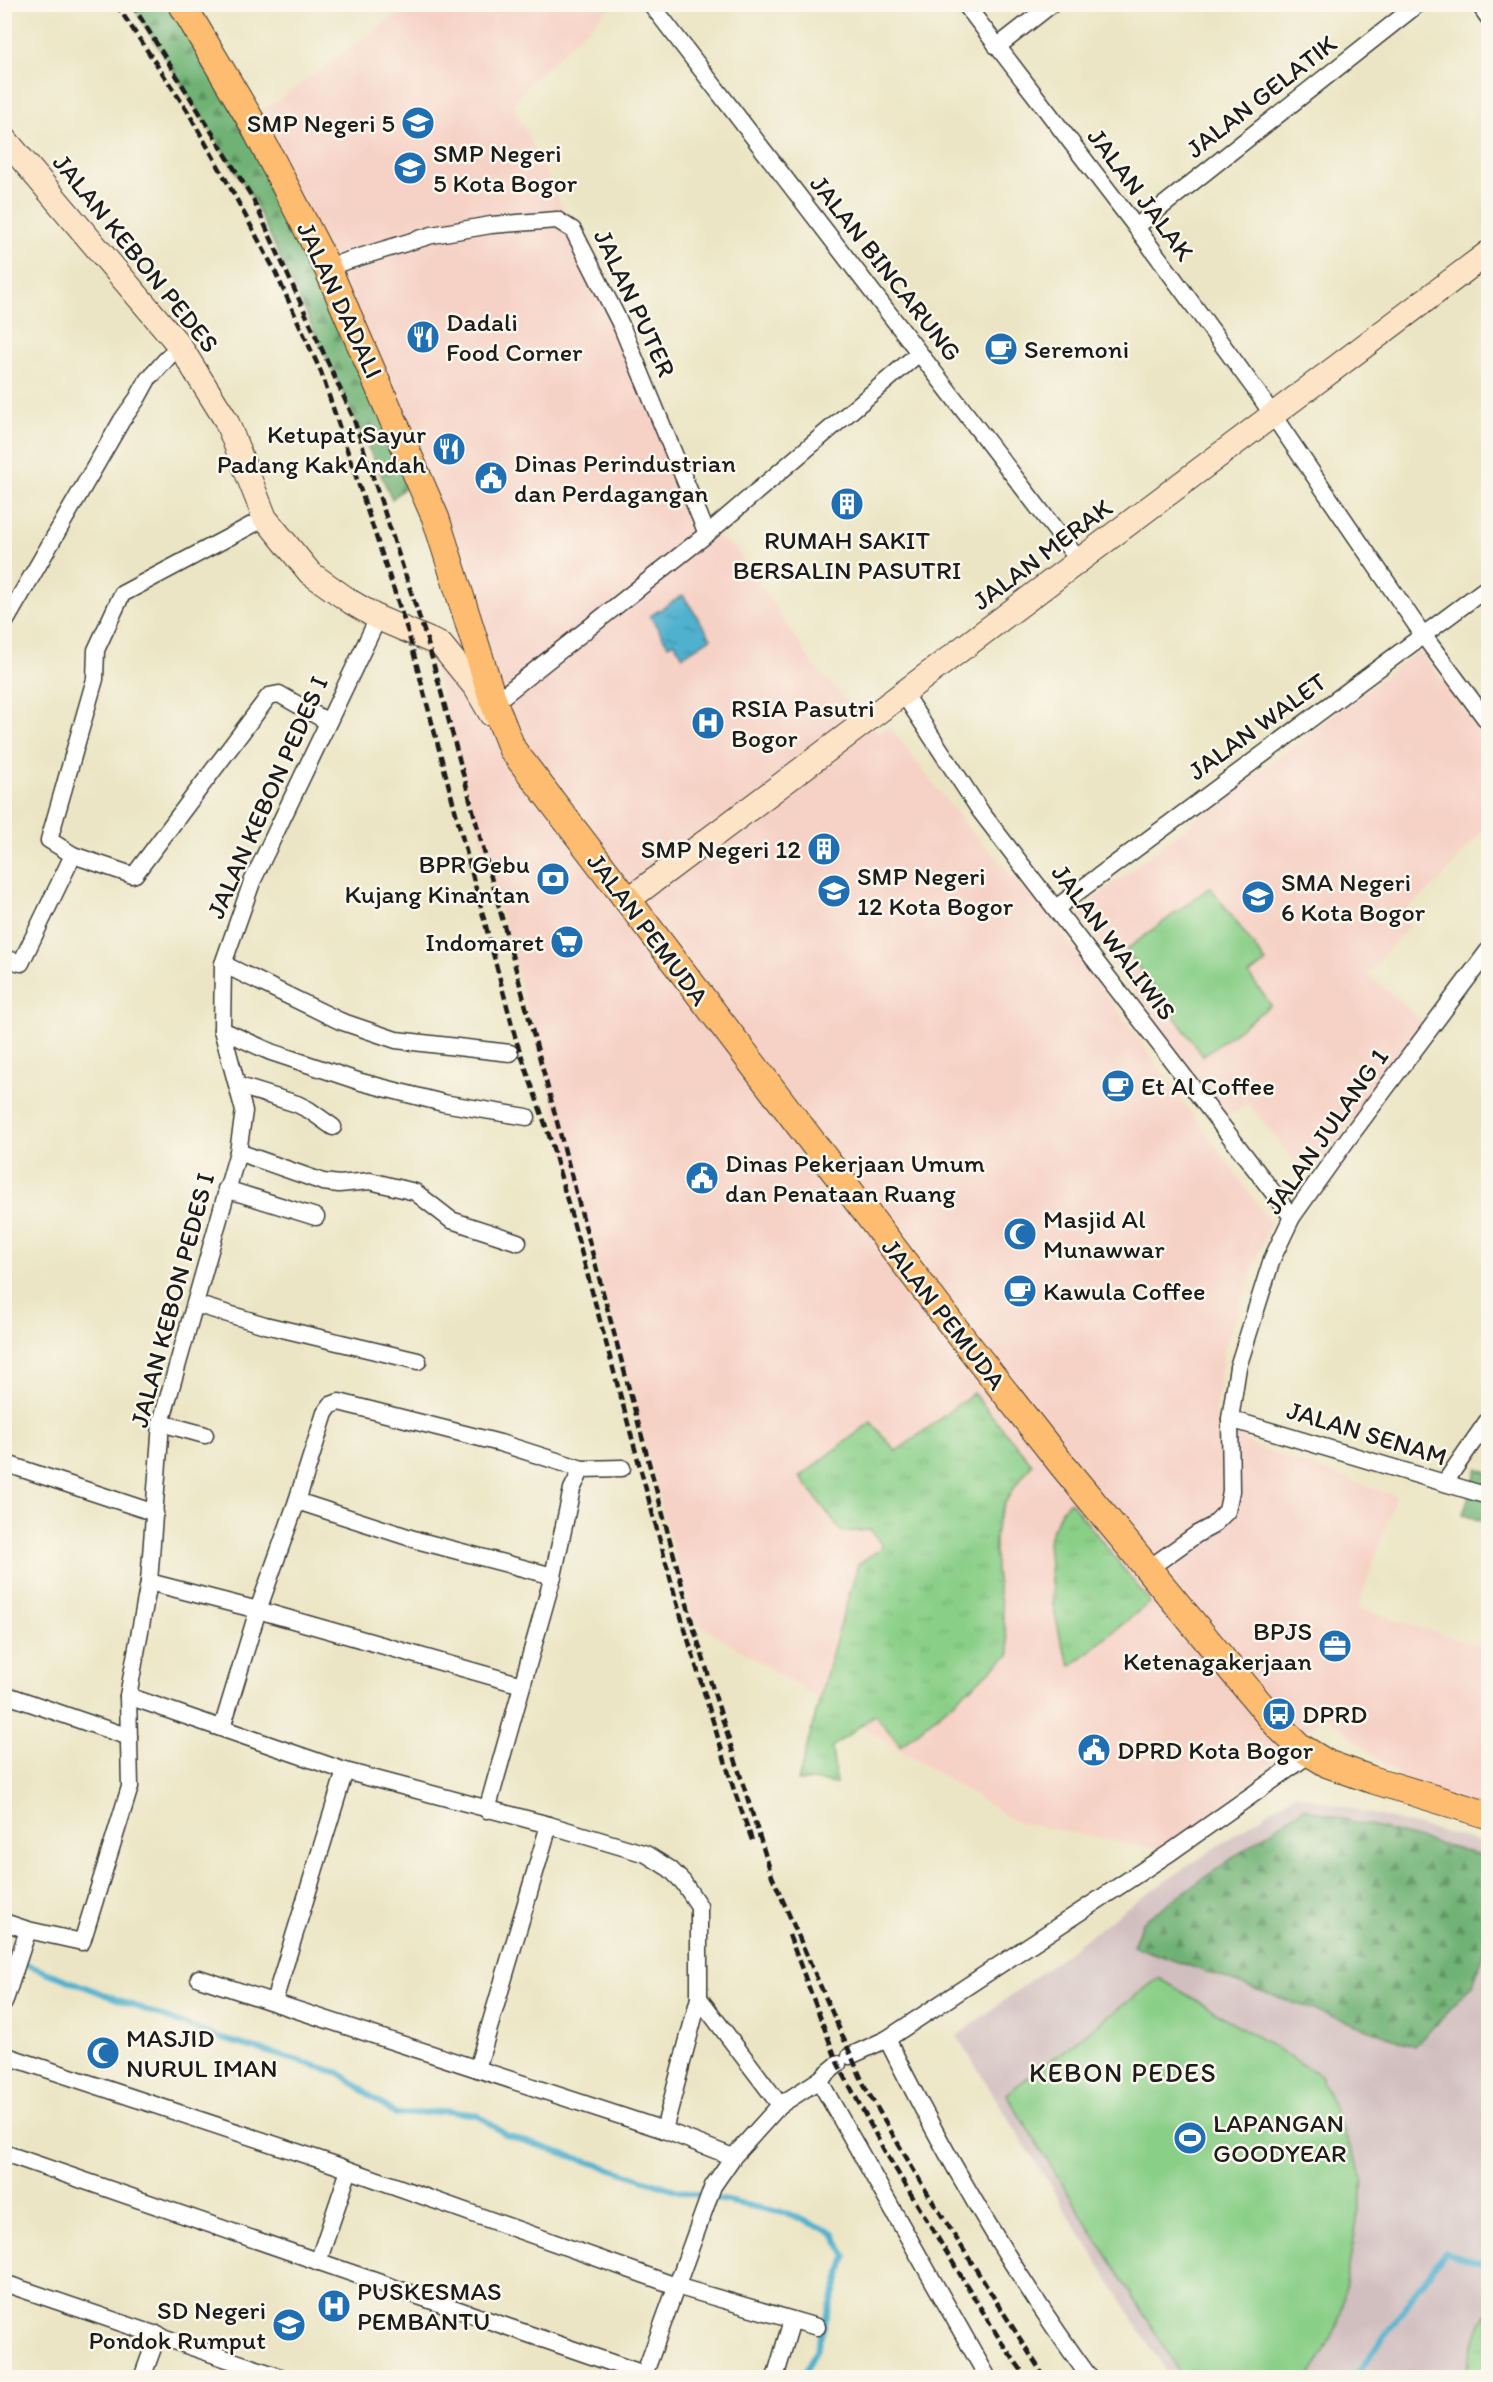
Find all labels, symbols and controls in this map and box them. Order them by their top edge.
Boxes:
street label: JALAN GELATIK [1179,27,1343,165]
school or university icon: SMP Negeri 5 [400,105,436,141]
place label: SMP Negeri 5 [247,107,395,139]
street label: JALAN JALAK [1081,121,1202,267]
place label: SMP Negeri 5 Kota Bogor [433,137,578,199]
street label: JALAN KEBON PEDES [46,147,226,359]
school or university icon: SMP Negeri 5 Kota Bogor [392,150,428,186]
street label: JALAN BINCARUNG [803,168,969,368]
street label: JALAN DADALI [290,217,390,383]
street label: JALAN PUTER [587,224,683,382]
place label: Dadali Food Corner [446,306,583,368]
restaurant icon: Dadali Food Corner [405,319,441,355]
cafe icon: Seremoni [983,331,1019,367]
place label: Seremoni [1024,333,1129,365]
place label: Ketupat Sayur Padang Kak Andah [217,418,426,480]
restaurant icon: Ketupat Sayur Padang Kak Andah [431,431,467,467]
place label: Dinas Perindustrian dan Perdagangan [514,447,736,509]
public building icon: Dinas Perindustrian dan Perdagangan [473,460,509,496]
building icon: RUMAH SAKIT BERSALIN PASUTRI [829,486,865,522]
street label: JALAN MERAK [966,491,1118,617]
place label: RUMAH SAKIT BERSALIN PASUTRI [733,524,961,586]
street label: JALAN WALET [1182,665,1333,787]
street label: JALAN KEBON PEDES I [199,671,335,923]
place label: RSIA Pasutri Bogor [731,692,875,754]
hospital icon: RSIA Pasutri Bogor [690,705,726,741]
building icon: SMP Negeri 12 [806,831,842,867]
place label: SMP Negeri 12 [641,833,801,865]
street label: JALAN PEMUDA [580,846,716,1012]
place label: BPR Gebu Kujang Kinantan [345,848,530,910]
street label: JALAN WALIWIS [1045,858,1183,1026]
place label: SMP Negeri 12 Kota Bogor [857,860,1014,922]
bank icon: BPR Gebu Kujang Kinantan [535,861,571,897]
place label: SMA Negeri 6 Kota Bogor [1281,866,1426,928]
school or university icon: SMP Negeri 12 Kota Bogor [816,873,852,909]
school or university icon: SMA Negeri 6 Kota Bogor [1240,879,1276,915]
supermarket icon: Indomaret [549,924,585,960]
place label: Indomaret [425,926,544,958]
street label: JALAN JULANG 1 [1257,1042,1395,1220]
cafe icon: Et Al Coffee [1100,1068,1136,1104]
place label: Et Al Coffee [1141,1070,1275,1102]
place label: Dinas Pekerjaan Umum dan Penataan Ruang [725,1147,985,1209]
public building icon: Dinas Pekerjaan Umum dan Penataan Ruang [684,1160,720,1196]
street label: JALAN KEBON PEDES I [123,1169,221,1431]
place label: Masjid Al Munawwar [1043,1203,1165,1265]
mosque icon: Masjid Al Munawwar [1002,1216,1038,1252]
street label: JALAN PEMUDA [875,1232,1013,1396]
cafe icon: Kawula Coffee [1002,1273,1038,1309]
place label: Kawula Coffee [1043,1275,1206,1307]
street label: JALAN SENAM [1283,1393,1451,1473]
place label: BPJS Ketenagakerjaan [1123,1615,1312,1677]
office icon: BPJS Ketenagakerjaan [1317,1628,1353,1664]
bus stop icon: DPRD [1261,1696,1297,1732]
place label: DPRD [1302,1698,1367,1730]
public building icon: DPRD Kota Bogor [1076,1732,1112,1768]
place label: DPRD Kota Bogor [1117,1734,1314,1766]
place label: MASJID NURUL IMAN [126,2022,277,2084]
mosque icon: MASJID NURUL IMAN [85,2035,121,2071]
district label: KEBON PEDES [1029,2056,1217,2089]
place label: LAPANGAN GOODYEAR [1213,2107,1347,2169]
sports icon: LAPANGAN GOODYEAR [1172,2120,1208,2156]
place label: PUSKESMAS PEMBANTU [357,2275,502,2337]
hospital icon: PUSKESMAS PEMBANTU [316,2288,352,2324]
place label: SD Negeri Pondok Rumput [89,2294,266,2356]
school or university icon: SD Negeri Pondok Rumput [271,2307,307,2343]

